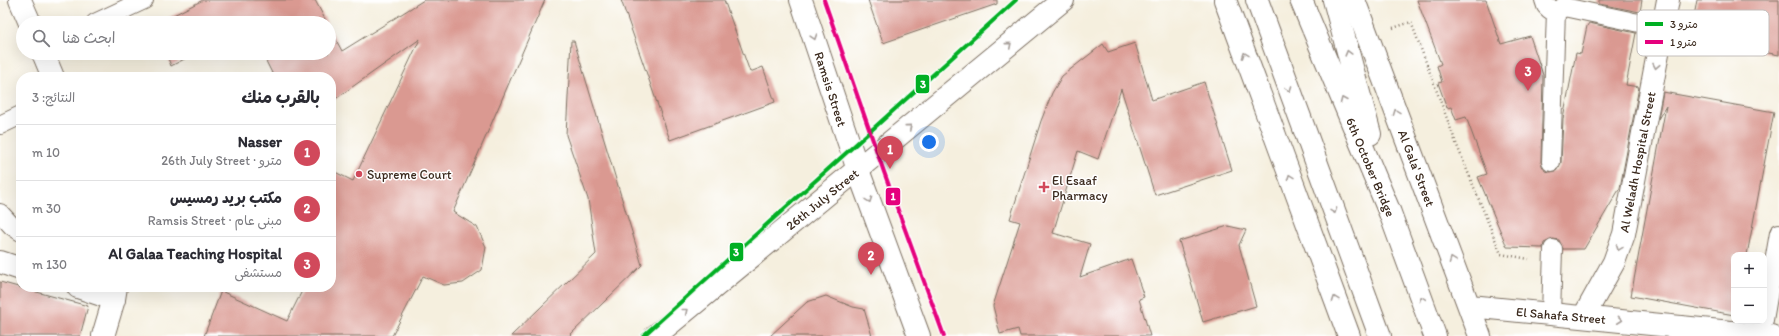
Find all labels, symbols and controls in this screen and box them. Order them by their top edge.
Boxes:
legend [1637,10,1769,56]
search box [16,16,336,60]
text: مترو 3 [1670,18,1698,31]
icon: search [30,27,52,49]
text: ابحث هنا [62,29,116,47]
one-way arrow [809,33,817,40]
text: مترو 1 [1670,36,1697,49]
one-way arrow [1005,42,1012,49]
street label: Ramsis Street [811,50,850,129]
one-way arrow [1344,50,1353,57]
one-way arrow [1242,52,1250,59]
pin: 3 [1515,58,1541,91]
one-way arrow [1652,63,1660,69]
line badge: 3 [915,74,930,94]
text: 3 [920,78,926,91]
one-way arrow [1285,86,1293,93]
text: بالقرب منك [242,87,320,107]
text: النتائج: 3 [32,90,75,105]
street label: Al Weladh Hospital Street [1616,90,1659,234]
one-way arrow [1340,97,1348,105]
one-way arrow [1393,109,1401,116]
street label: 6th October Bridge [1343,115,1398,219]
one-way arrow [905,125,912,132]
street label: Al Gala' Street [1395,128,1438,209]
your location [919,132,939,152]
text: Nasser [238,133,282,151]
pin: 1 [877,136,903,169]
text: 10 m [32,145,60,160]
text: 1 [304,145,310,160]
text: مترو · 26th July Street [161,153,282,168]
street label: 26th July Street [783,166,862,233]
place label: Supreme Court [367,167,452,182]
marker: Supreme Court [354,169,364,179]
place label: El Esaaf Pharmacy [1052,173,1108,203]
one-way arrow [1287,174,1295,181]
marker: El Esaaf Pharmacy [1039,182,1049,192]
line badge: 1 [885,187,901,206]
text: مكتب بريد رمسيس [170,189,282,207]
text: 1 [890,190,896,203]
one-way arrow [864,196,872,203]
text: 30 m [32,201,61,216]
text: 2 [304,201,310,216]
one-way arrow [1330,208,1338,215]
text: مبنى عام · Ramsis Street [148,213,282,228]
line badge: 3 [729,242,744,262]
pin: 2 [858,242,884,275]
text: Al Galaa Teaching Hospital [109,245,282,263]
one-way arrow [1616,245,1624,252]
text: 3 [733,246,739,259]
map controls [1731,252,1767,324]
button: + [1731,252,1767,288]
one-way arrow [1449,256,1457,263]
text: 130 m [32,257,67,272]
text: 3 [303,257,311,272]
text: مستشفى [234,265,282,280]
button: − [1731,288,1767,324]
one-way arrow [1332,296,1340,303]
one-way arrow [1418,296,1427,303]
street label: El Sahafa Street [1516,304,1606,327]
one-way arrow [681,309,688,316]
one-way arrow [1617,315,1623,324]

